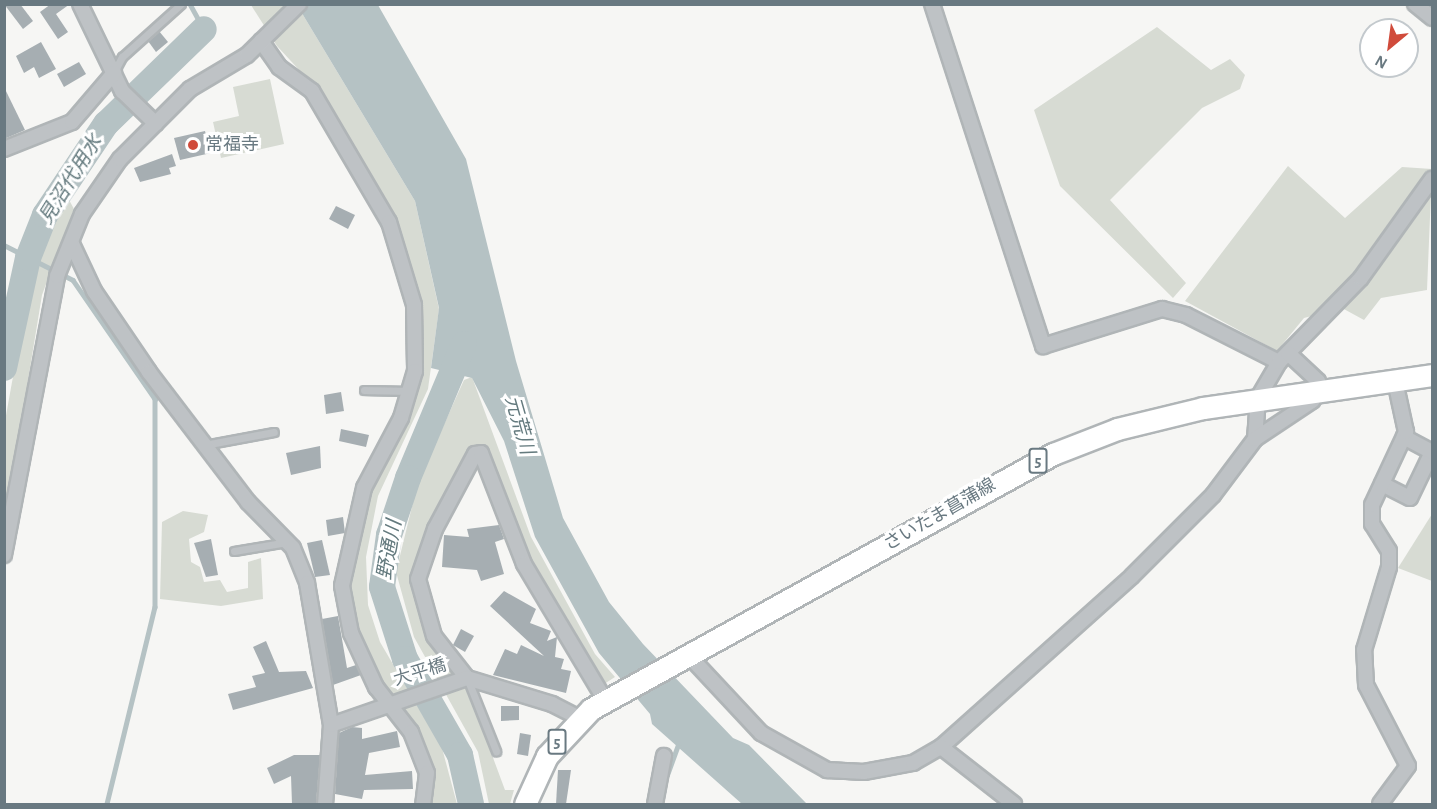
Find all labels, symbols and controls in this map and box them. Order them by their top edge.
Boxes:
north arrow [1359,18,1419,78]
text: N [1372,52,1390,72]
water label: 見沼代用水 [34,131,108,229]
place label: 常福寺 [205,134,259,156]
marker: 常福寺 [186,138,200,152]
water label: 元荒川 [499,393,539,457]
road number: 5 [1028,448,1048,474]
street label: さいたま菖蒲線 [880,474,1000,556]
water label: 野通川 [373,518,407,582]
street label: 大平橋 [391,655,449,691]
road number: 5 [546,729,568,755]

